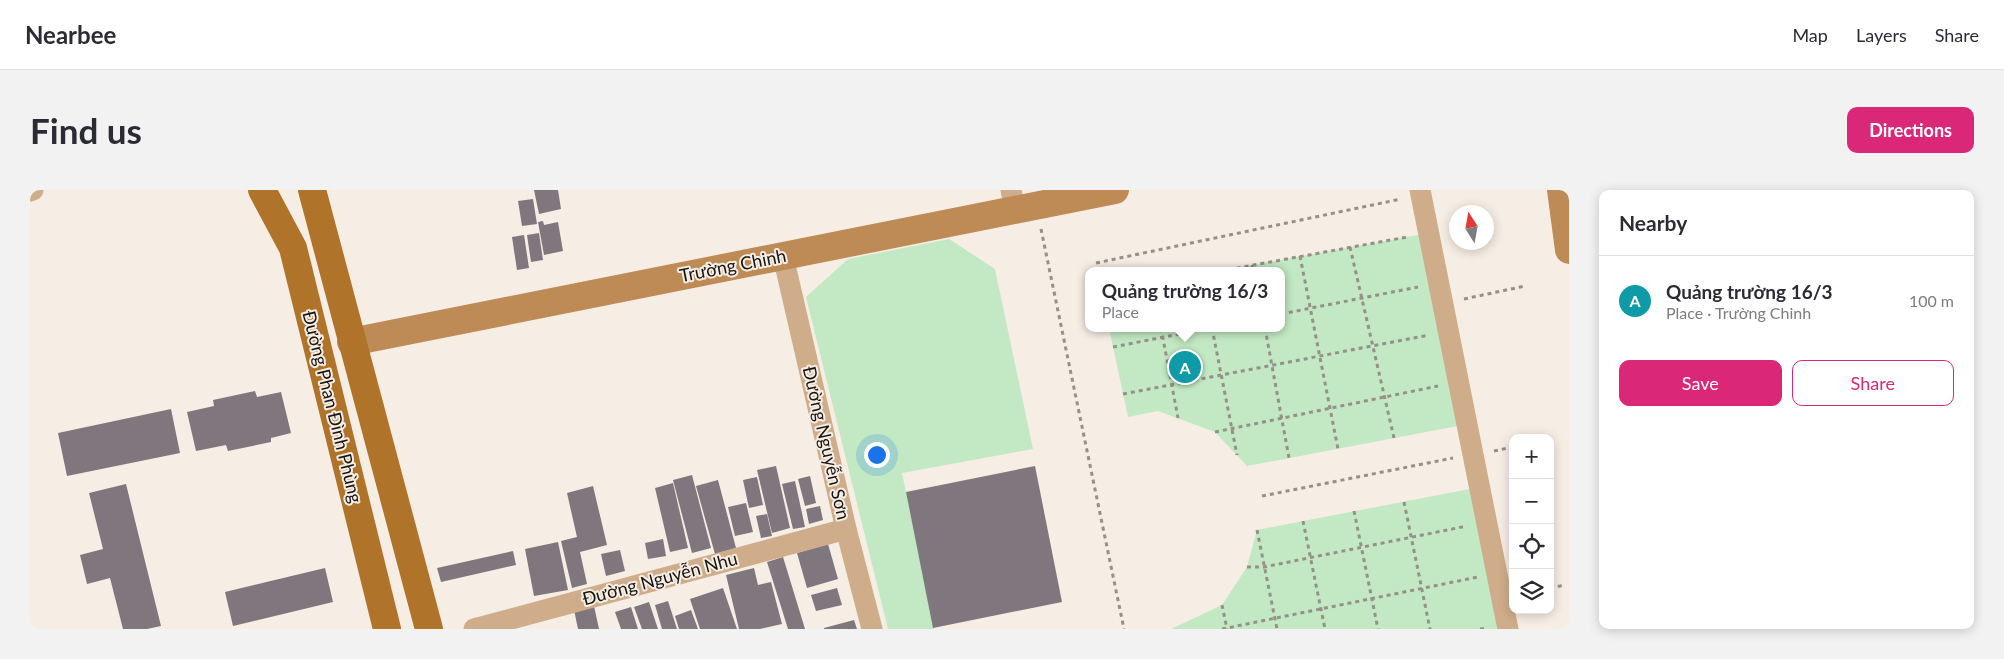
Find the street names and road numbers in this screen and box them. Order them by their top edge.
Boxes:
street label: Trường Chinh [678,244,788,286]
street label: Đường Phan Đình Phùng [298,308,368,505]
street label: Đường Nguyễn Sơn [799,364,855,522]
street label: Đường Nguyễn Nhu [580,547,740,609]

